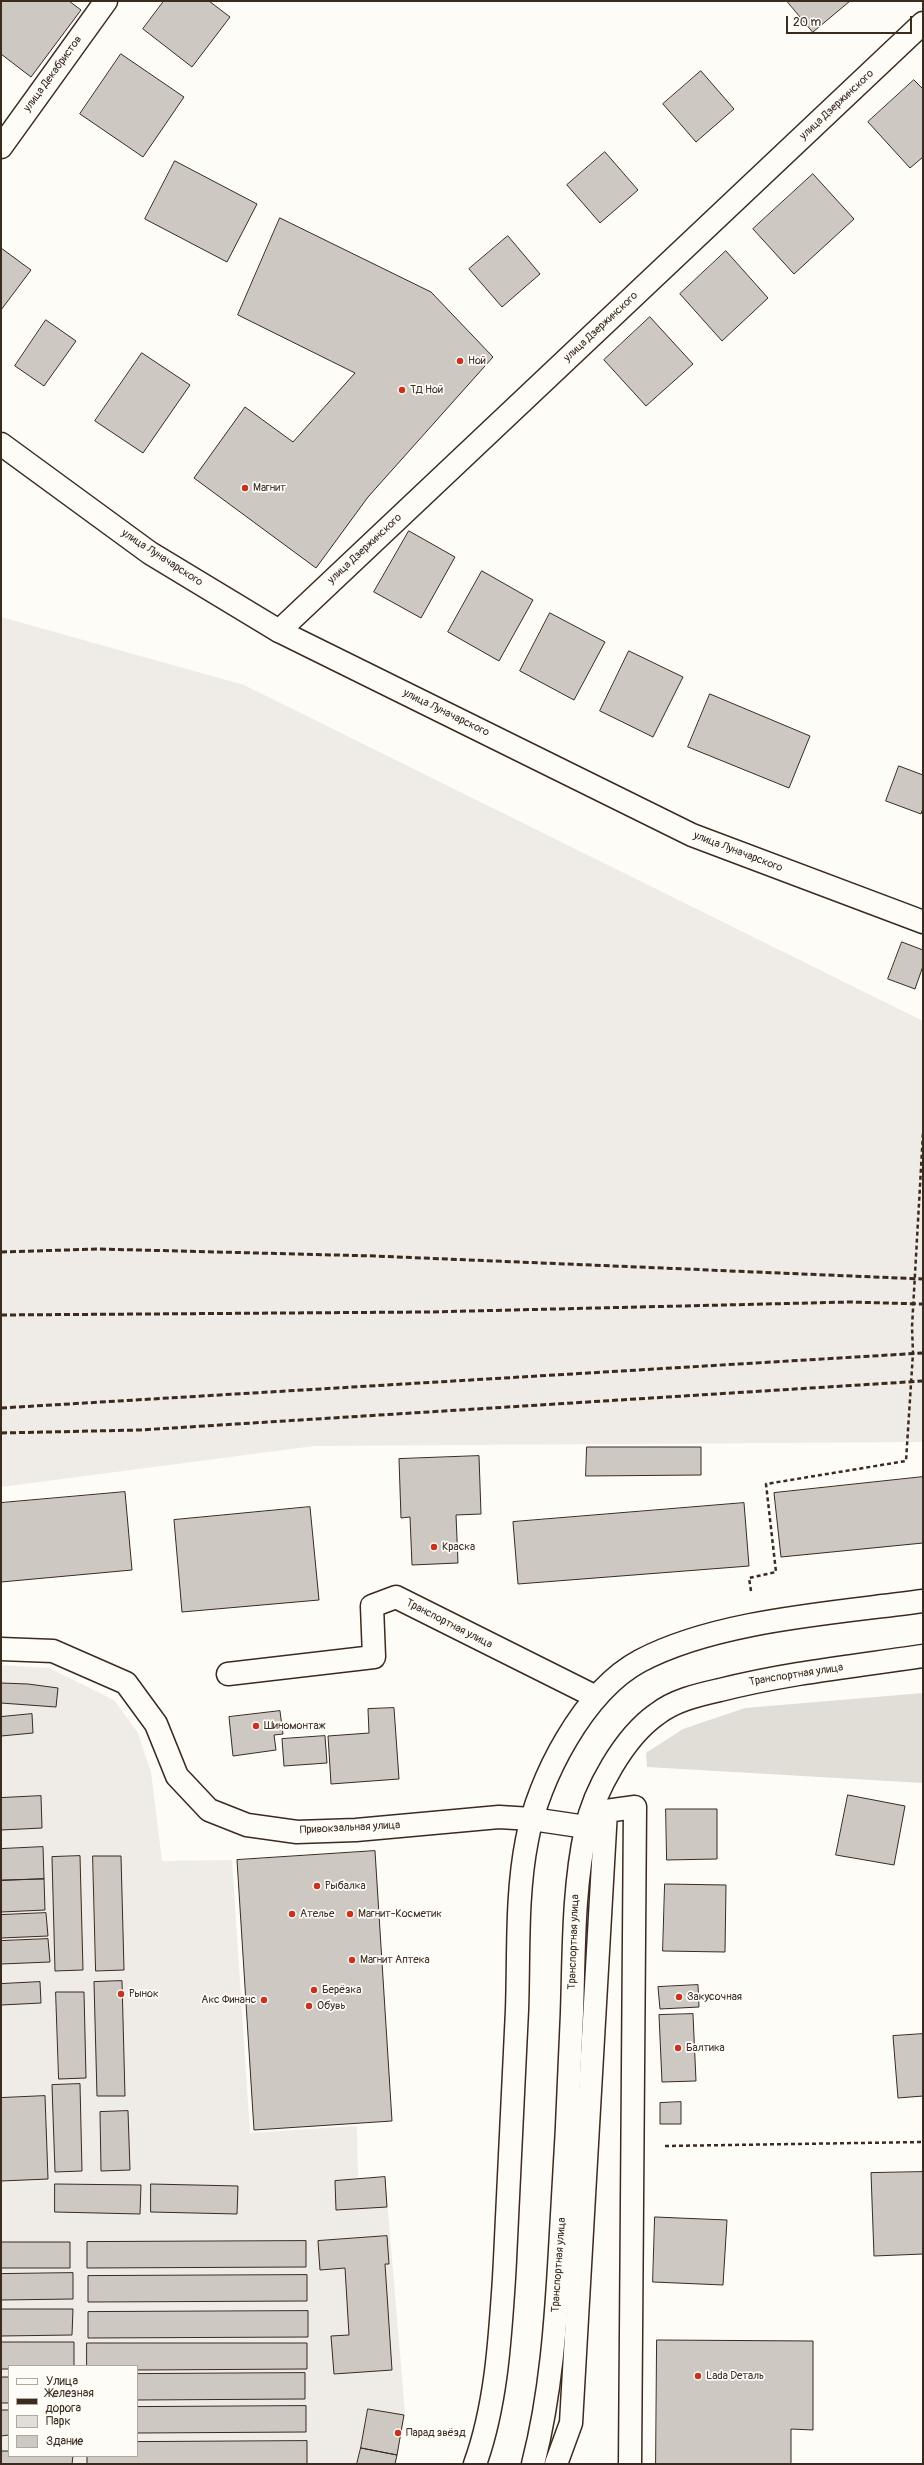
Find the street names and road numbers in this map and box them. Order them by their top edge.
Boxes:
street label: улица Декабристов [21,33,85,115]
street label: улица Дзержинского [797,67,877,143]
street label: улица Дзержинского [561,289,641,365]
street label: улица Дзержинского [325,511,405,587]
street label: улица Луначарского [119,527,205,589]
street label: улица Луначарского [401,686,491,740]
street label: улица Луначарского [692,829,784,875]
street label: Транспортная улица [404,1596,494,1652]
street label: Транспортная улица [748,1661,844,1689]
street label: Привокзальная улица [299,1819,401,1837]
street label: Транспортная улица [566,1894,582,1990]
street label: Транспортная улица [549,2217,569,2313]

